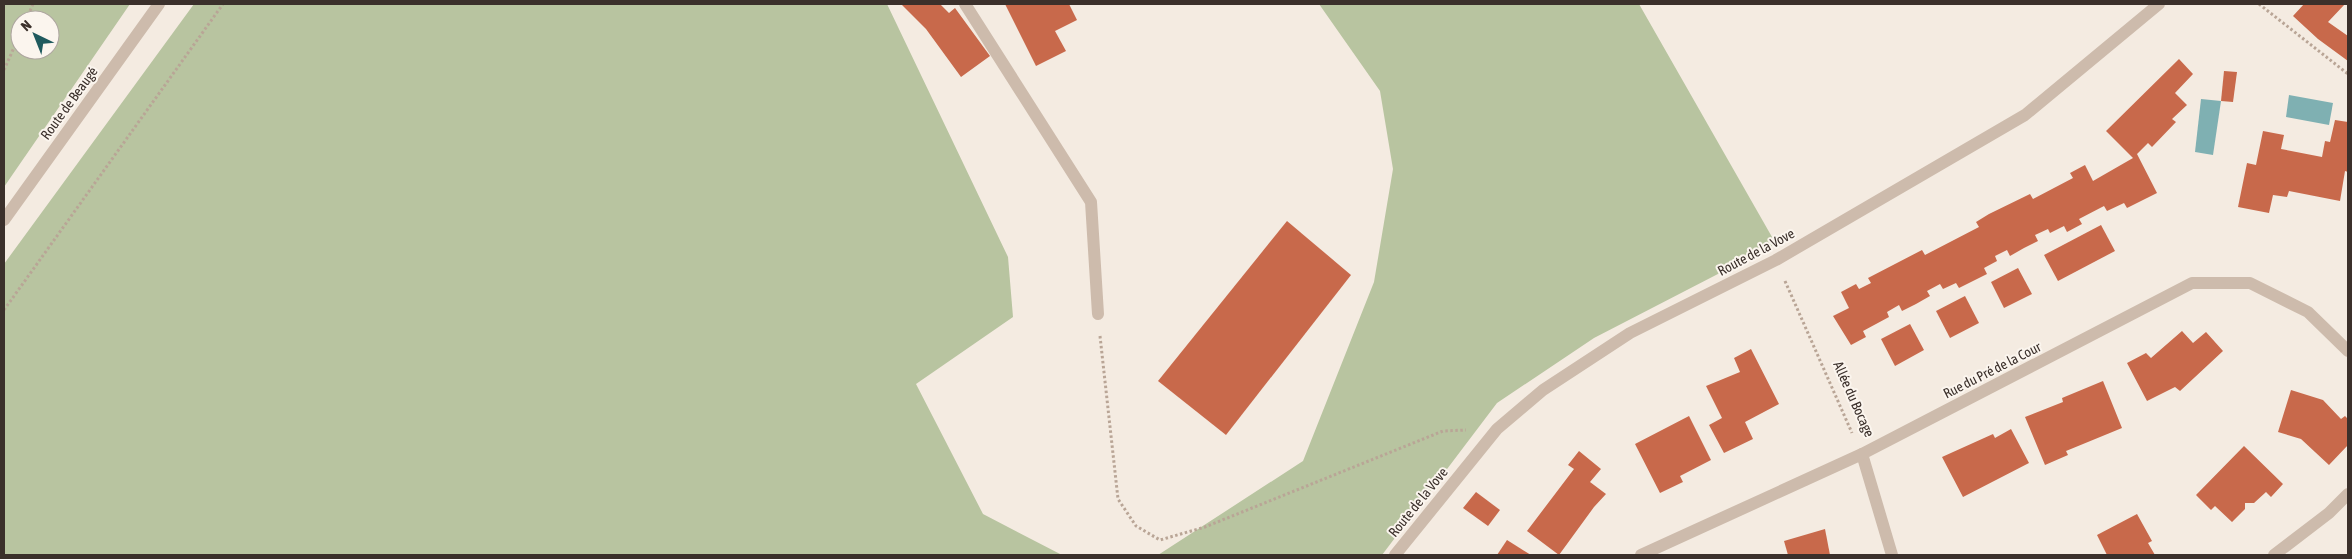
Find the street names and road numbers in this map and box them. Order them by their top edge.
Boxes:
street label: Route de Beaugé [37,64,101,142]
street label: Route de la Vove [1715,225,1797,279]
street label: Rue du Pré de la Cour [1941,338,2044,402]
street label: Allée du Bocage [1830,359,1878,439]
street label: Route de la Vove [1385,464,1451,540]

